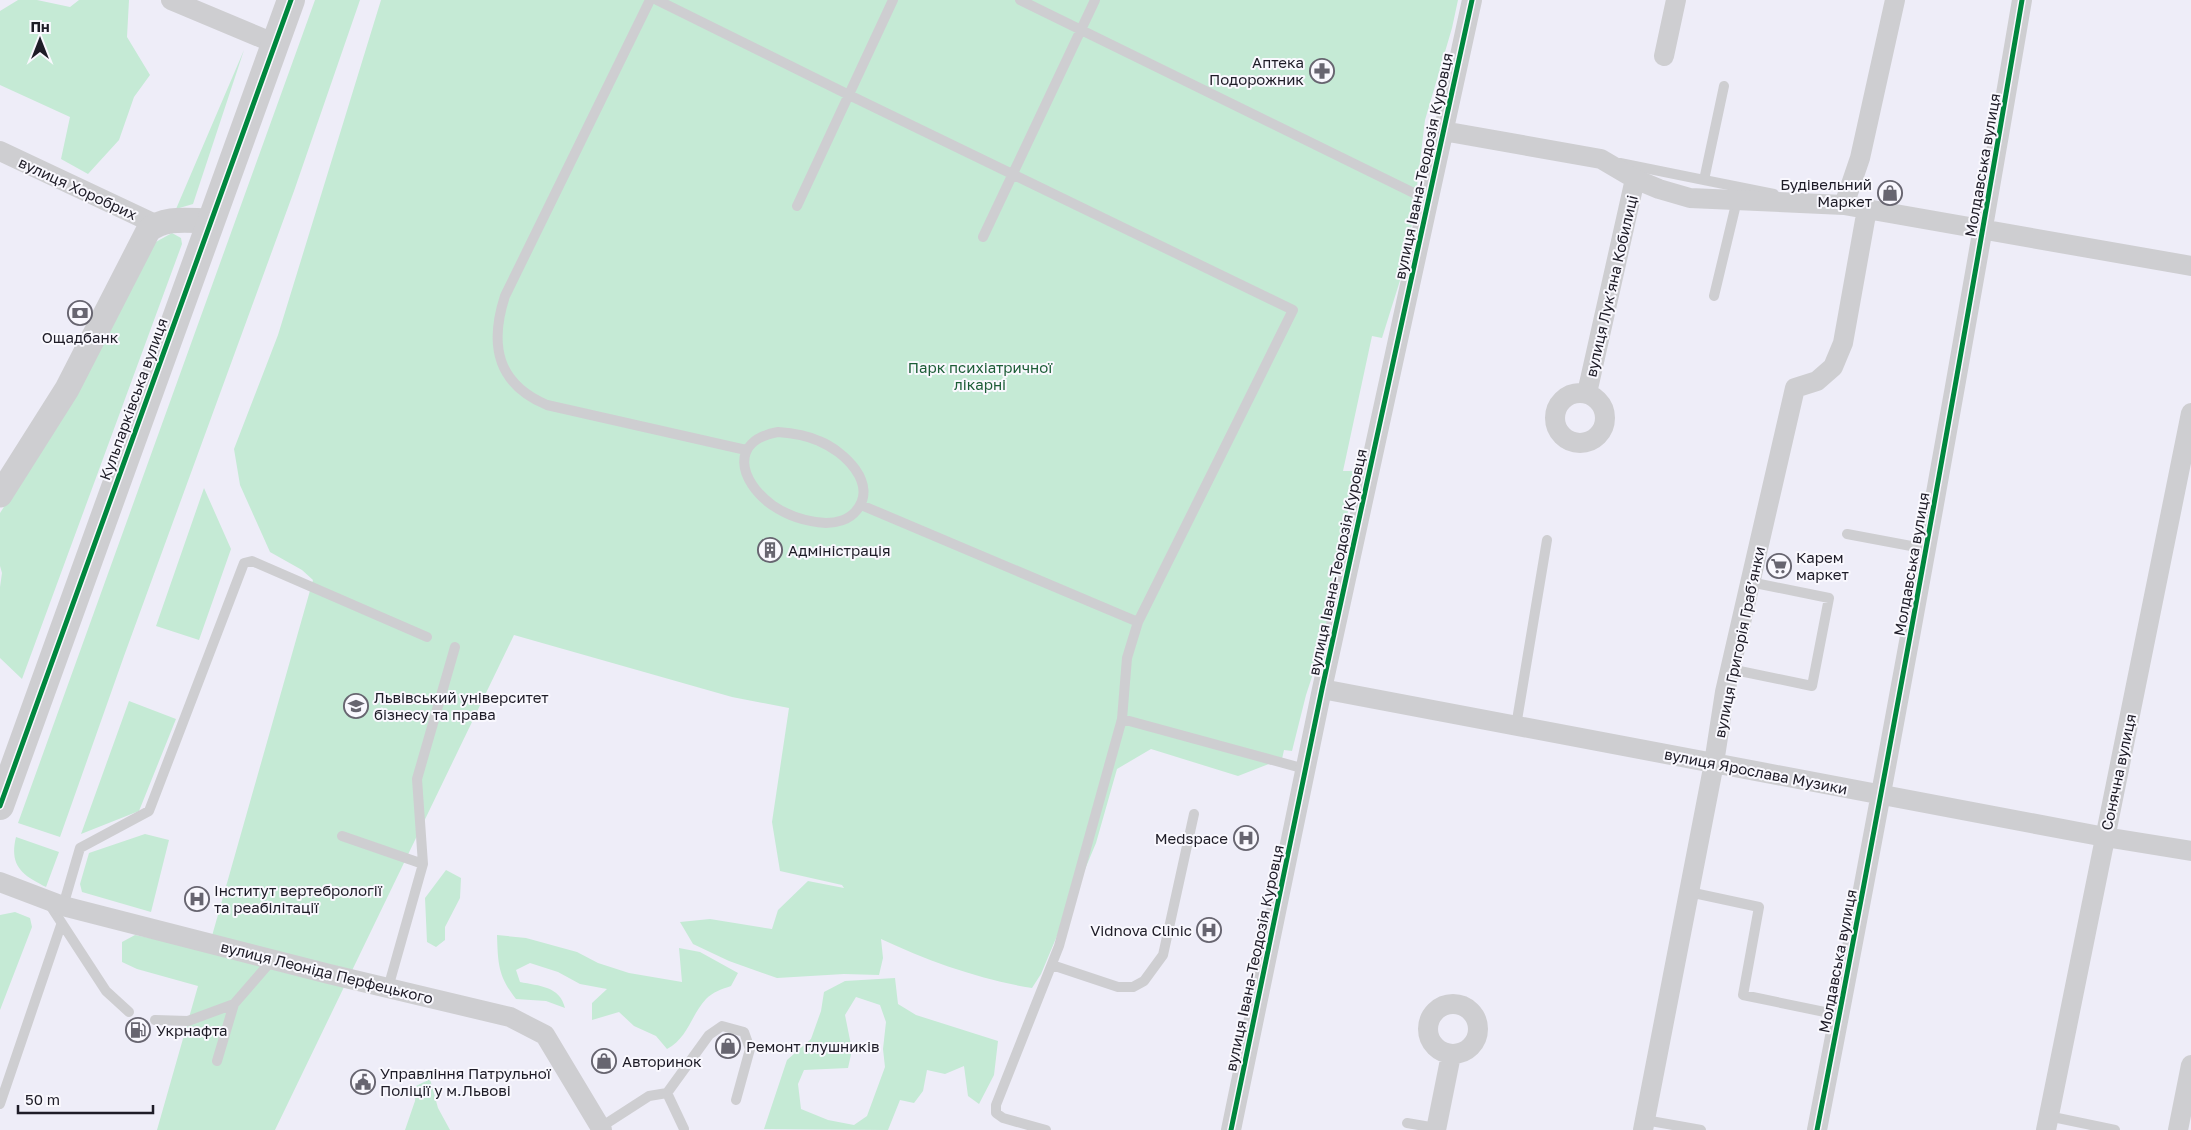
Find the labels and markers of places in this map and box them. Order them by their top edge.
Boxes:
place label: Аптека Подорожник [1209,53,1304,88]
pharmacy icon: Аптека Подорожник [1309,58,1335,84]
place label: Будівельний Маркет [1780,175,1873,210]
shop icon: Будівельний Маркет [1877,180,1903,206]
bank icon: Ощадбанк [67,300,93,326]
place label: Ощадбанк [42,328,119,346]
building icon: Адміністрація [757,537,783,563]
place label: Адміністрація [788,541,891,559]
place label: Карем маркет [1796,548,1849,583]
supermarket icon: Карем маркет [1766,553,1792,579]
place label: Львівський університет бізнесу та права [374,688,549,723]
school or university icon: Львівський університет бізнесу та права [343,693,369,719]
hospital icon: Medspace [1233,825,1259,851]
place label: Medspace [1155,829,1228,847]
place label: Інститут вертебрології та реабілітації [214,881,383,916]
hospital icon: Інститут вертебрології та реабілітації [184,886,210,912]
hospital icon: Vidnova Clinic [1196,917,1222,943]
place label: Vidnova Clinic [1090,921,1192,939]
fuel station icon: Укрнафта [125,1017,151,1043]
place label: Укрнафта [156,1021,227,1039]
shop icon: Ремонт глушників [715,1033,741,1059]
place label: Ремонт глушників [746,1037,879,1055]
shop icon: Авторинок [591,1048,617,1074]
place label: Авторинок [622,1052,702,1070]
place label: Управління Патрульної Поліції у м.Львові [380,1064,552,1099]
public building icon: Управління Патрульної Поліції у м.Львові [350,1069,376,1095]

